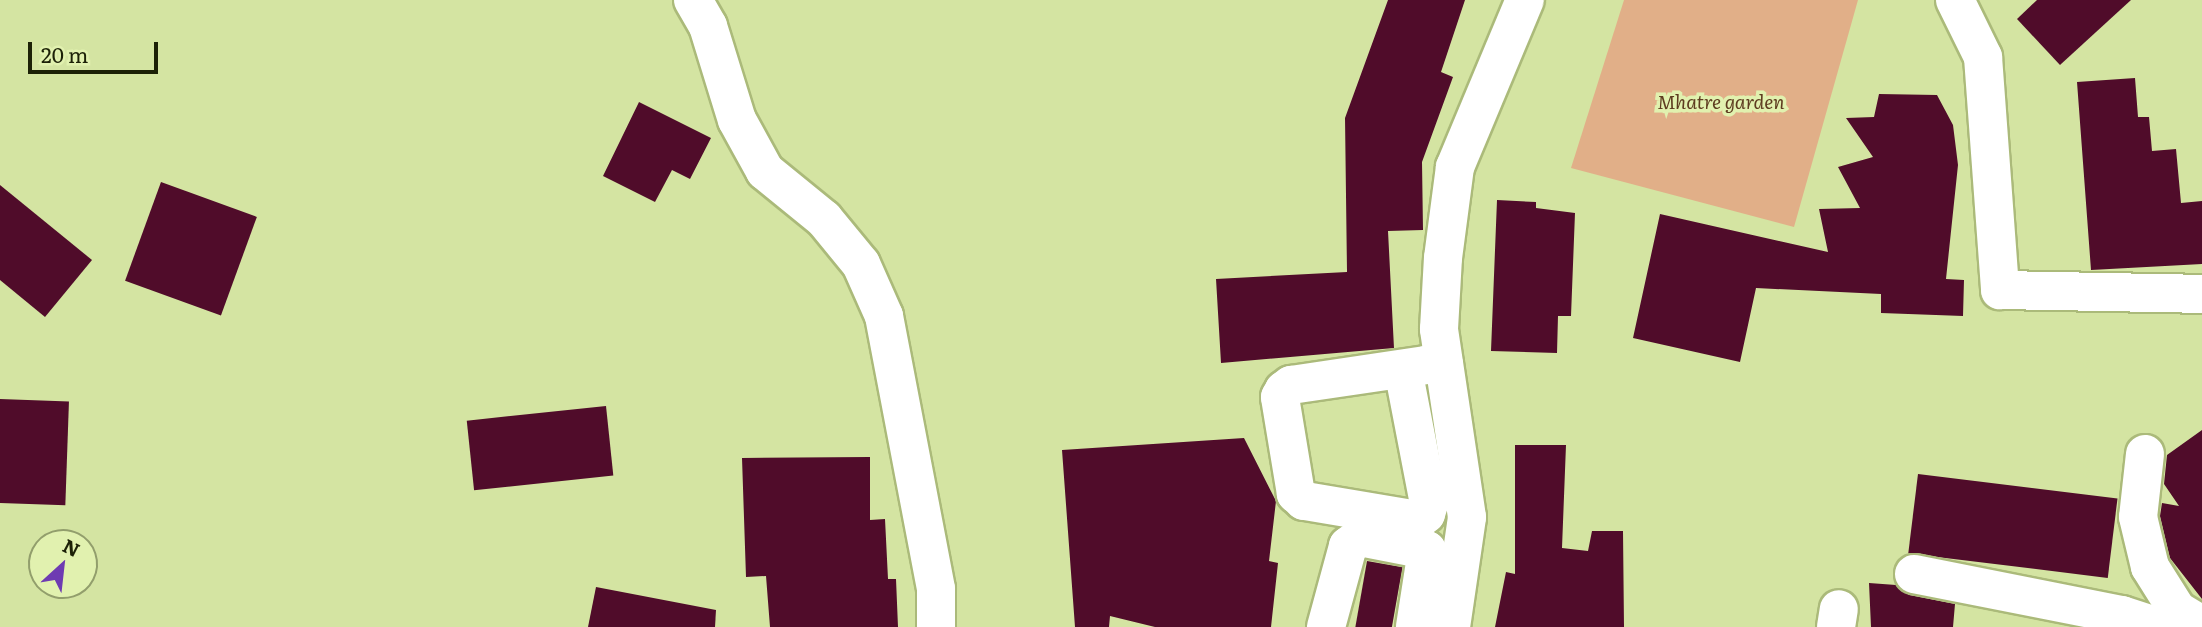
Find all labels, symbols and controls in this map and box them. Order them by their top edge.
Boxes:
scale bar [32,28,161,72]
text: 20 m [41,38,88,69]
park label: Mhatre garden [1657,91,1785,113]
north arrow [28,529,98,599]
text: N [58,531,85,563]

